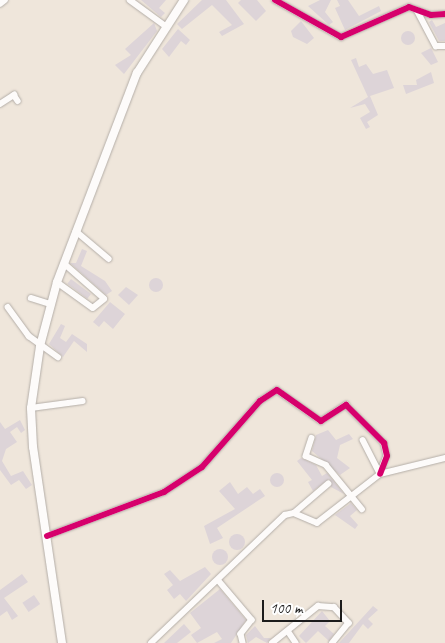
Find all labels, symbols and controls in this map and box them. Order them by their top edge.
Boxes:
scale bar [265,590,345,622]
text: 100 m [270,599,302,618]

